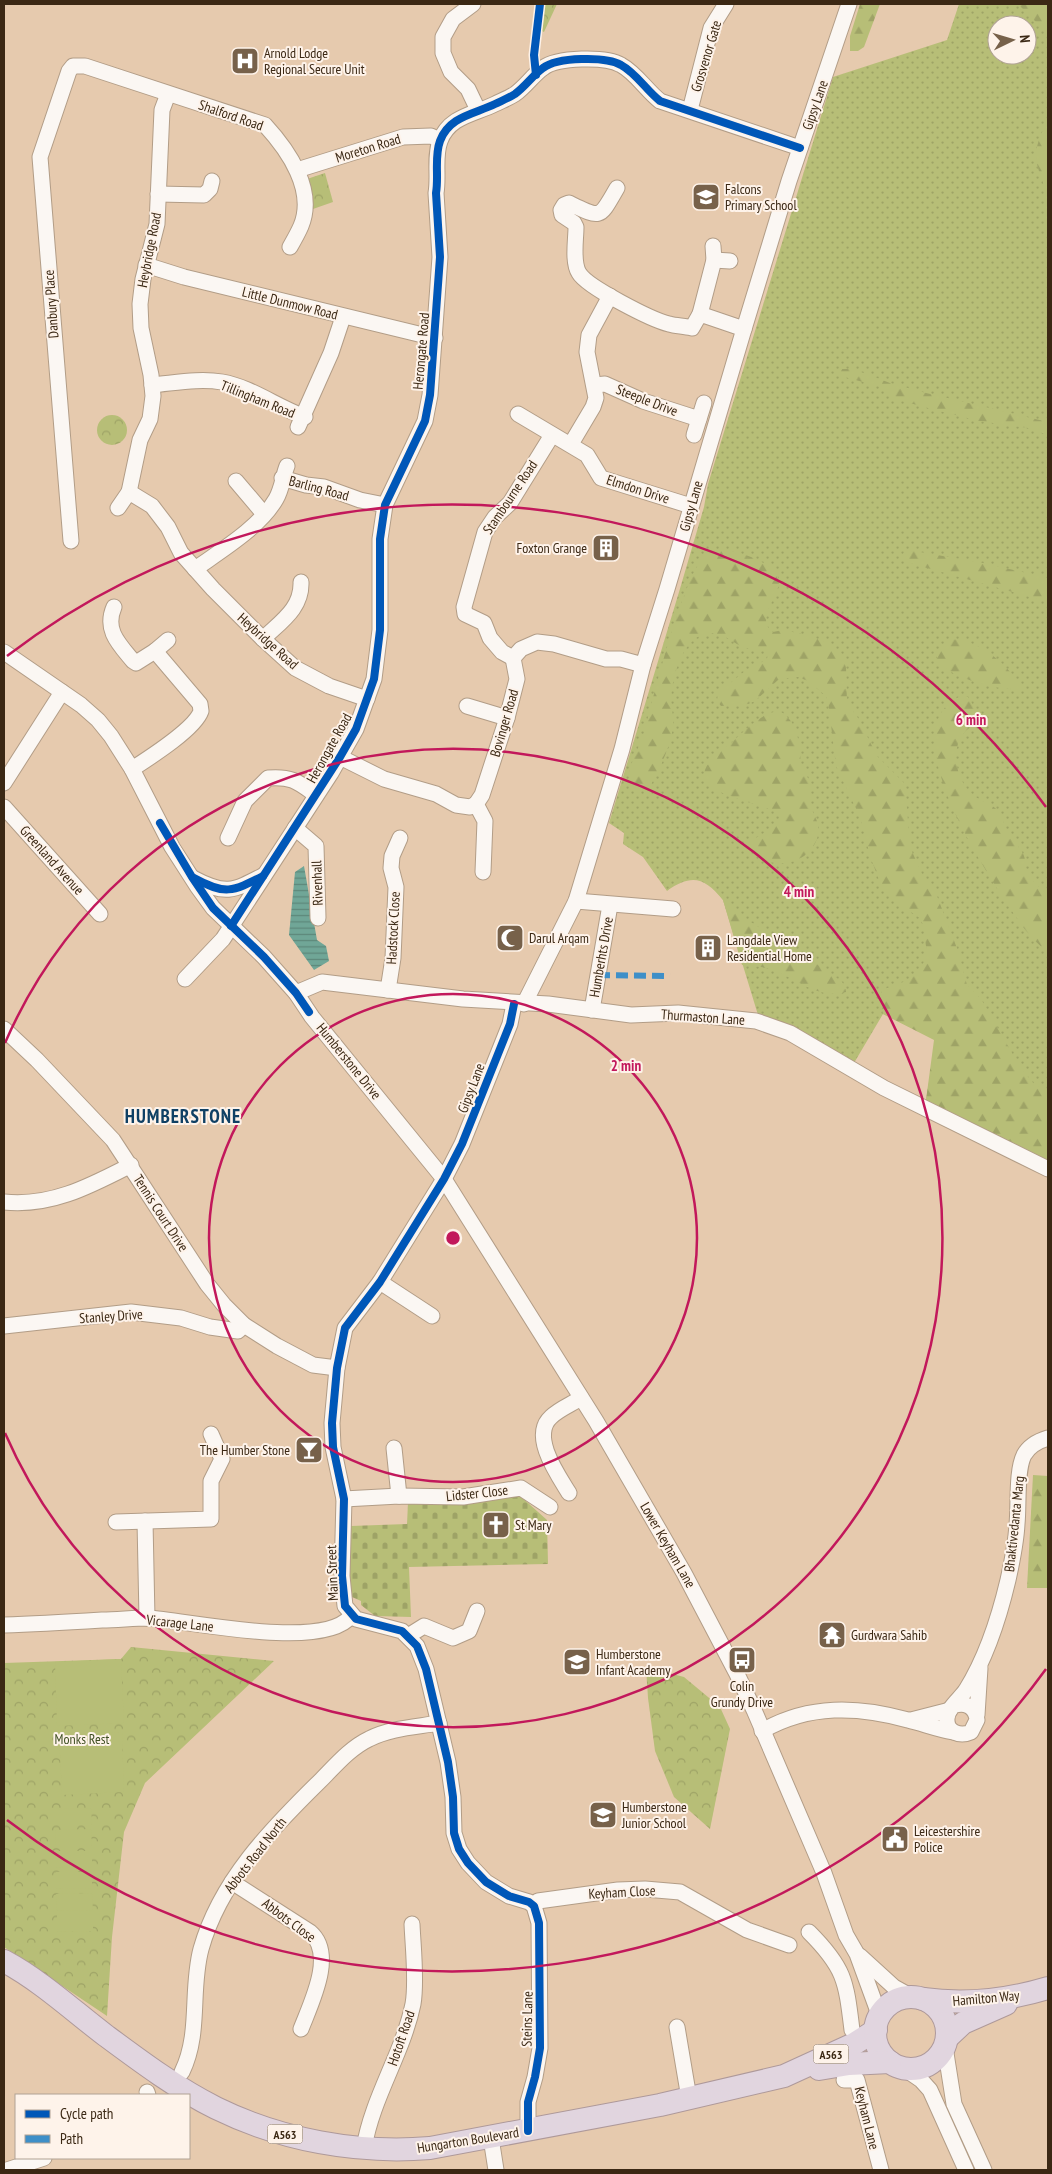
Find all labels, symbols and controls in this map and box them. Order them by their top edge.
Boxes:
north arrow [987,15,1037,65]
street label: Grosvenor Gate [687,18,725,94]
text: N [1016,34,1034,43]
place label: Arnold Lodge Regional Secure Unit [264,44,365,78]
hospital icon: Arnold Lodge Regional Secure Unit [230,46,260,76]
street label: Gipsy Lane [798,77,832,132]
street label: Shalford Road [196,96,266,134]
street label: Moreton Road [333,130,403,166]
place label: Falcons Primary School [725,180,797,214]
school or university icon: Falcons Primary School [691,182,721,212]
street label: Heybridge Road [133,211,165,289]
street label: Danbury Place [40,269,62,339]
street label: Little Dunmow Road [240,282,340,324]
street label: Herongate Road [409,312,433,390]
street label: Tillingham Road [218,376,298,422]
street label: Steeple Drive [614,380,681,420]
street label: Stambourne Road [479,457,541,537]
street label: Elmdon Drive [604,470,672,508]
street label: Barling Road [287,471,351,505]
street label: Gipsy Lane [675,478,707,533]
building icon: Foxton Grange [591,533,621,563]
place label: Foxton Grange [516,539,587,557]
street label: Heybridge Road [234,609,302,673]
street label: Bovinger Road [486,687,522,759]
street label: Herongate Road [302,710,356,786]
text: 6 min [956,710,986,729]
street label: Greenland Avenue [16,822,88,899]
street label: Rivenhall [307,859,327,906]
text: 4 min [784,882,814,901]
street label: Hadstock Close [382,891,404,965]
street label: Humberhts Drive [585,915,617,999]
mosque icon: Darul Arqam [495,923,525,953]
place label: Darul Arqam [529,929,589,947]
place label: Langdale View Residential Home [727,931,812,965]
building icon: Langdale View Residential Home [693,933,723,963]
street label: Thurmaston Lane [661,1005,746,1029]
street label: Humberstone Drive [313,1019,385,1103]
text: 2 min [611,1056,641,1075]
street label: Gipsy Lane [453,1060,489,1115]
district label: HUMBERSTONE [125,1104,241,1128]
street label: Tennis Court Drive [129,1171,193,1255]
centre of rings [444,1229,462,1247]
street label: Stanley Drive [79,1305,144,1327]
bar icon: The Humber Stone [294,1435,324,1465]
place label: The Humber Stone [200,1441,290,1459]
street label: Bhaktivedanta Marg [1000,1475,1028,1573]
street label: Lidster Close [445,1481,509,1505]
street label: Lower Keyham Lane [636,1499,700,1591]
church icon: St Mary [481,1510,511,1540]
place label: St Mary [515,1516,552,1534]
street label: Main Street [322,1545,342,1601]
street label: Vicarage Lane [145,1610,215,1636]
temple icon: Gurdwara Sahib [817,1620,847,1650]
place label: Gurdwara Sahib [851,1626,927,1644]
place label: Humberstone Infant Academy [596,1645,671,1679]
bus stop icon: Colin Grundy Drive [727,1645,757,1675]
school or university icon: Humberstone Infant Academy [562,1647,592,1677]
place label: Colin Grundy Drive [711,1677,773,1711]
park label: Monks Rest [55,1730,110,1748]
place label: Humberstone Junior School [621,1798,687,1832]
school or university icon: Humberstone Junior School [588,1800,618,1830]
street label: Abbots Road North [220,1814,290,1896]
place label: Leicestershire Police [914,1822,980,1856]
public building icon: Leicestershire Police [880,1824,910,1854]
street label: Keyham Close [588,1881,656,1903]
street label: Abbots Close [259,1894,320,1946]
street label: Hamilton Way [952,1986,1021,2010]
street label: Steins Lane [518,1991,536,2047]
street label: Hotoft Road [383,2008,419,2068]
road number: A563 [814,2045,848,2064]
street label: Keyham Lane [851,2085,884,2152]
legend [15,2094,190,2159]
text: Cycle path [60,2104,113,2123]
street label: Hungarton Boulevard [416,2123,520,2157]
road number: A563 [268,2124,302,2144]
text: Path [60,2129,83,2148]

